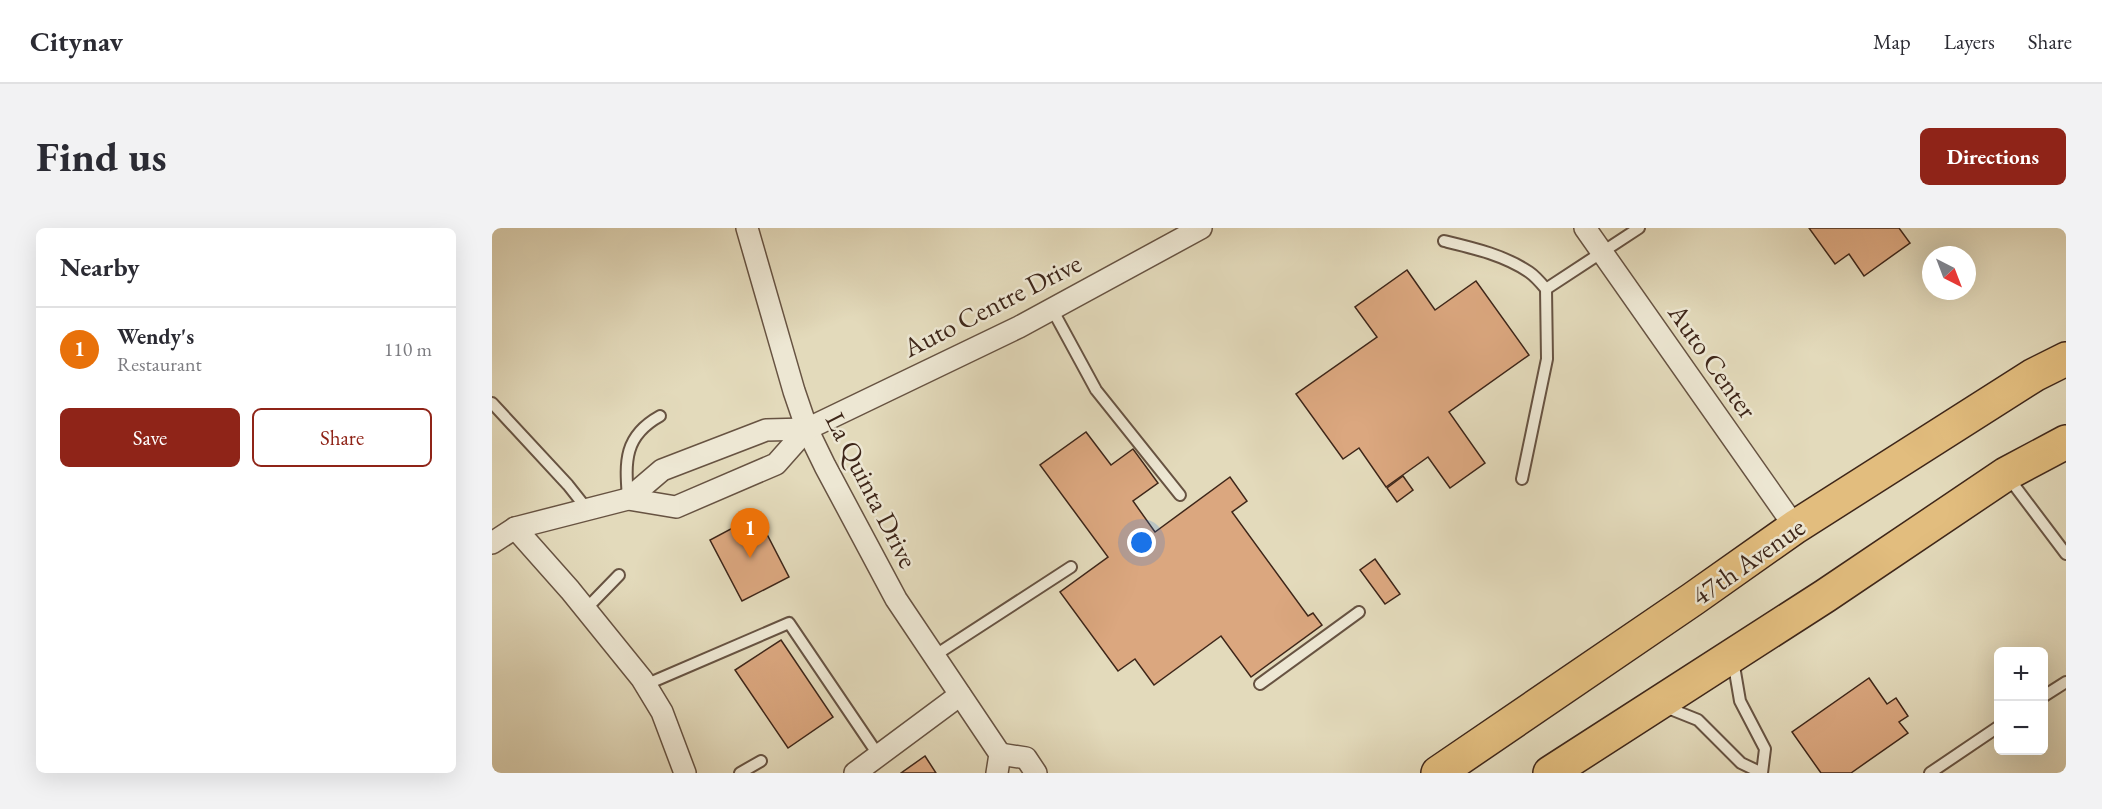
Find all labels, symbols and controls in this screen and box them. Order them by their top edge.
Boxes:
text: Citynav [30,23,123,59]
text: Map [1873,28,1911,55]
text: Layers [1944,28,1995,55]
text: Share [2028,28,2072,55]
button: Directions [1920,128,2066,185]
text: Find us [36,129,167,184]
street label: Auto Centre Drive [896,245,1087,365]
north arrow [1922,246,1976,300]
text: Nearby [60,250,140,284]
street label: Auto Center [1660,296,1765,425]
text: Wendy's [117,322,194,351]
text: 1 [74,336,85,362]
text: 110 m [384,336,432,362]
text: Restaurant [117,351,202,377]
street label: La Quinta Drive [818,406,926,574]
button: Save [60,408,240,467]
button: Share [252,408,432,467]
pin: 1 [730,508,770,558]
street label: 47th Avenue [1684,509,1812,613]
your location [1127,528,1156,557]
map controls [1994,647,2048,755]
button: + [1994,647,2048,701]
button: − [1994,701,2048,755]

